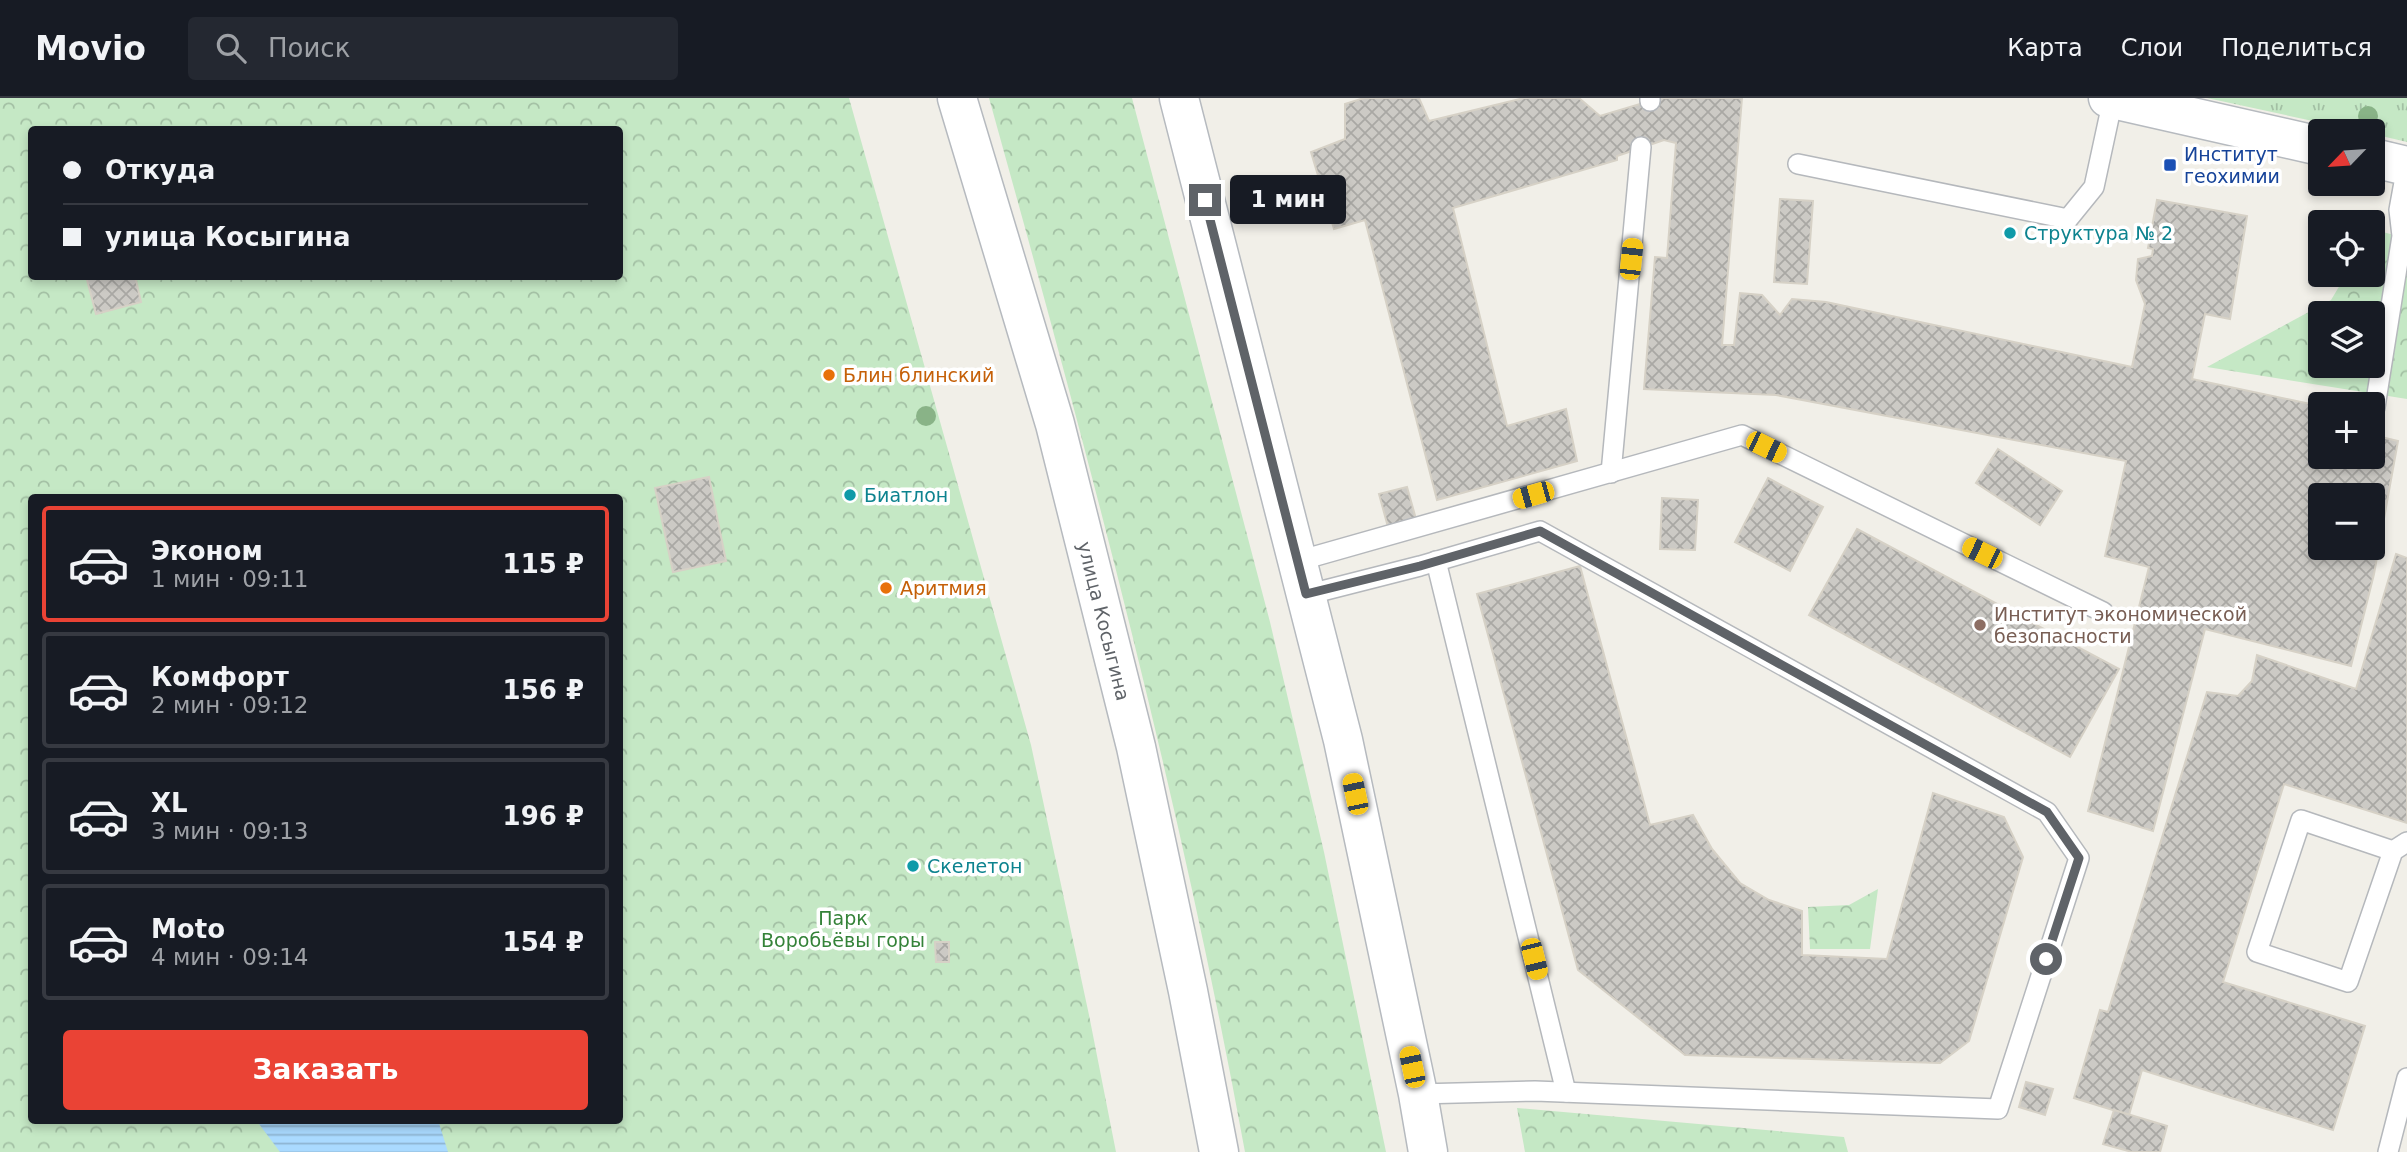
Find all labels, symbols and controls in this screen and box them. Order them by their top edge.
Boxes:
search box [188,17,678,80]
text: Movio [35,29,146,68]
icon: search [212,29,250,67]
text: Поиск [268,33,350,63]
text: Карта [2007,34,2083,62]
text: Слои [2121,34,2183,62]
text: Поделиться [2221,34,2372,62]
north arrow [2308,119,2385,196]
map controls [2308,119,2385,560]
place label: Институт геохимии [2184,143,2280,187]
text: Откуда [105,155,215,185]
marker: Институт геохимии [2162,157,2178,173]
callout: 1 мин [1230,176,1345,224]
route end [1189,184,1221,216]
text: 1 мин [1251,186,1325,212]
button: locate [2308,210,2385,287]
text: улица Косыгина [105,222,350,252]
place label: Структура № 2 [2024,222,2173,244]
marker: Структура № 2 [2002,225,2018,241]
car [1619,237,1644,281]
button: layers [2308,301,2385,378]
place label: Блин блинский [843,364,994,386]
marker: Блин блинский [821,367,837,383]
button: + [2308,392,2385,469]
car [1743,428,1790,466]
car [1510,479,1557,511]
button: − [2308,483,2385,560]
place label: Биатлон [864,484,948,506]
marker: Биатлон [842,487,858,503]
icon: car [67,533,130,596]
car [1959,534,2006,572]
text: Эконом [151,536,263,566]
street label: улица Косыгина [1074,539,1134,703]
text: 115 ₽ [503,549,584,579]
text: 1 мин · 09:11 [151,566,309,592]
place label: Аритмия [900,577,987,599]
marker: Аритмия [878,580,894,596]
place label: Институт экономической безопасности [1994,603,2247,647]
marker: Институт экономической безопасности [1972,617,1988,633]
icon: car [67,659,130,722]
text: Комфорт [151,662,289,692]
text: 156 ₽ [503,675,584,705]
text: 2 мин · 09:12 [151,692,309,718]
car [1341,771,1370,817]
icon: car [67,785,130,848]
text: XL [151,788,188,818]
text: 196 ₽ [503,801,584,831]
text: 3 мин · 09:13 [151,818,309,844]
place label: Скелетон [927,855,1022,877]
marker: Скелетон [905,858,921,874]
park label: Парк Воробьёвы горы [761,907,925,951]
icon: car [67,911,130,974]
text: Moto [151,914,225,944]
text: 154 ₽ [503,927,584,957]
car [1519,936,1550,982]
route start [2030,943,2062,975]
text: 4 мин · 09:14 [151,944,309,970]
button: Заказать [63,1030,588,1110]
car [1398,1044,1427,1090]

